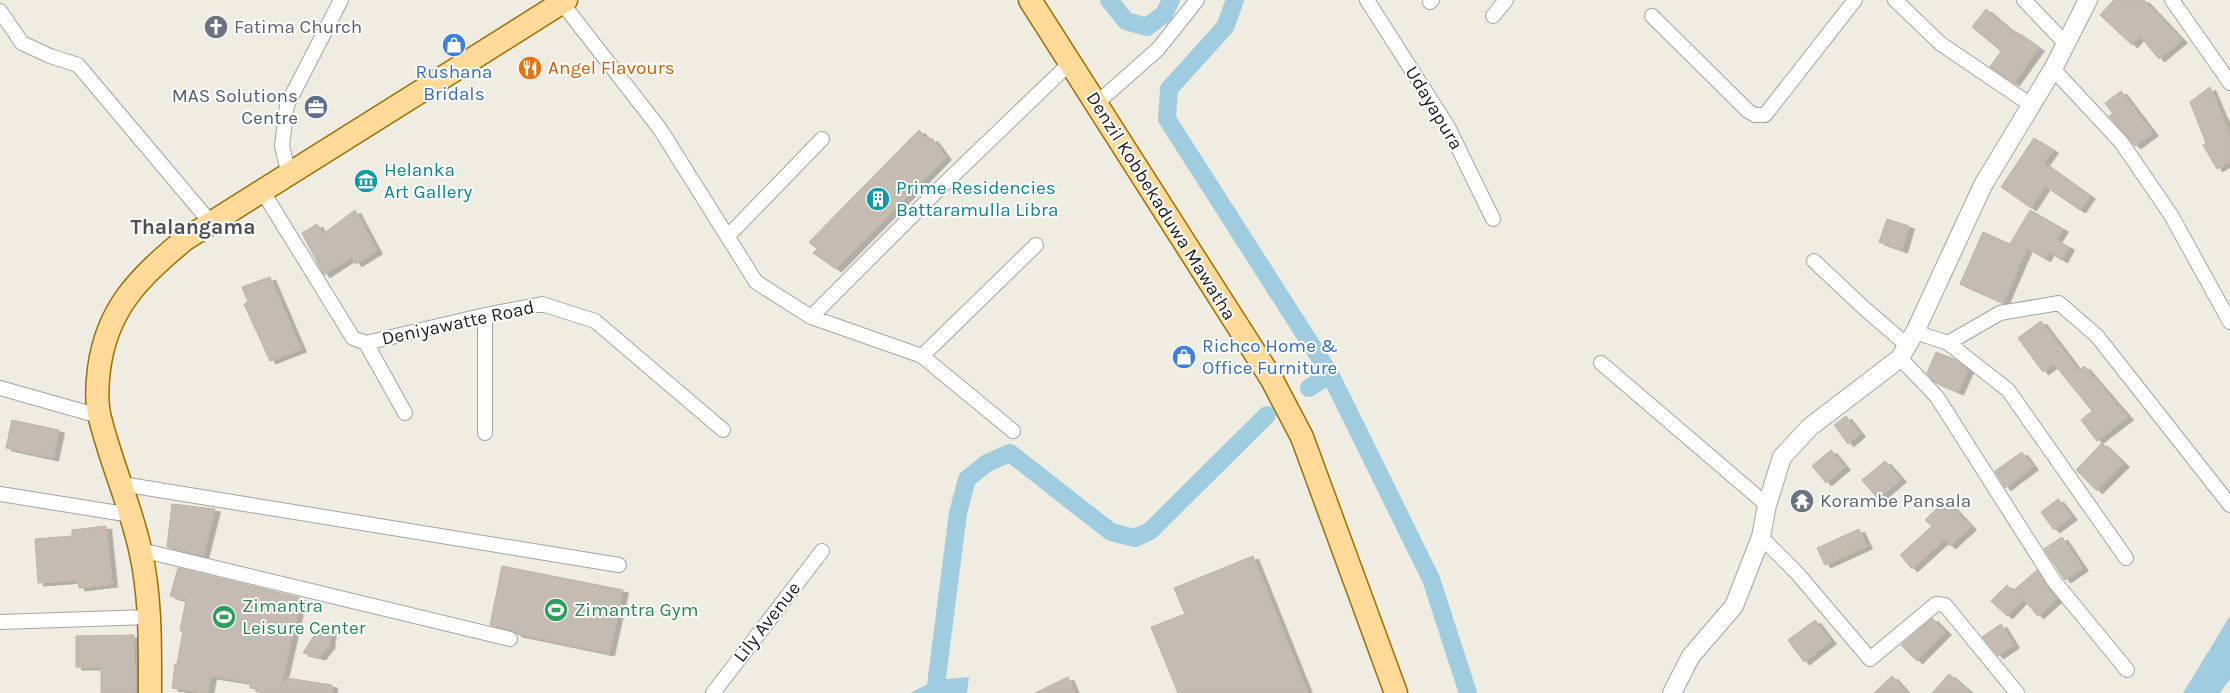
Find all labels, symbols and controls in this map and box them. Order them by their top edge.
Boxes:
church icon: Fatima Church [203,14,229,40]
place label: Fatima Church [234,16,362,38]
shop icon: Rushana Bridals [441,32,467,58]
restaurant icon: Angel Flavours [517,55,543,81]
place label: Angel Flavours [548,57,675,79]
place label: Rushana Bridals [416,61,492,105]
street label: Udayapura [1401,62,1467,154]
place label: MAS Solutions Centre [172,85,298,129]
street label: Denzil Kobbekaduwa Mawatha [1081,88,1241,324]
office icon: MAS Solutions Centre [303,94,329,120]
place label: Helanka Art Gallery [384,159,472,203]
museum icon: Helanka Art Gallery [353,168,379,194]
place label: Prime Residencies Battaramulla Libra [896,177,1058,221]
building icon: Prime Residencies Battaramulla Libra [865,186,891,212]
district label: Thalangama [130,215,256,239]
street label: Deniyawatte Road [380,296,536,350]
place label: Richco Home & Office Furniture [1202,335,1338,379]
shop icon: Richco Home & Office Furniture [1171,344,1197,370]
temple icon: Korambe Pansala [1789,488,1815,514]
place label: Korambe Pansala [1820,490,1971,512]
street label: Lily Avenue [729,577,805,667]
place label: Zimantra Leisure Center [242,595,366,639]
sports icon: Zimantra Gym [543,597,569,623]
place label: Zimantra Gym [574,599,698,621]
sports icon: Zimantra Leisure Center [211,604,237,630]

